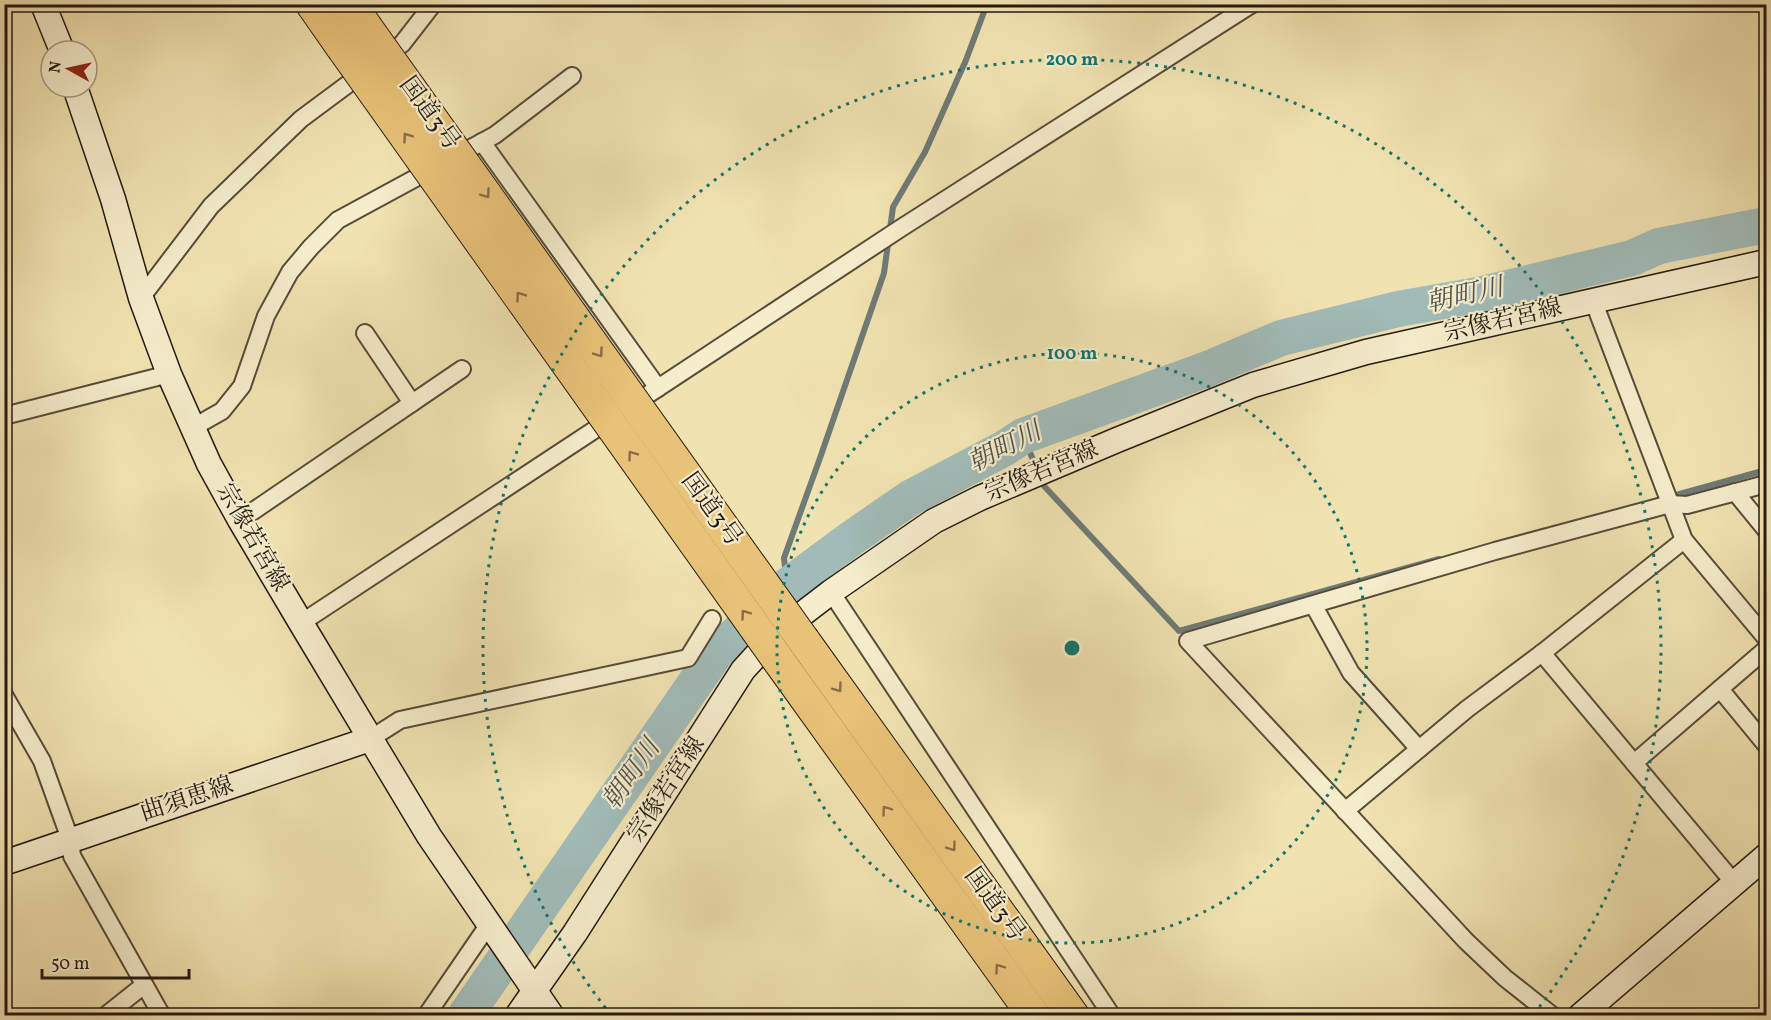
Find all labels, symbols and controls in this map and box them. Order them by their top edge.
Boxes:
north arrow [39,39,99,99]
text: 200 m [1046,48,1098,73]
text: N [44,60,68,74]
street label: 国道3号 [390,70,468,158]
one-way arrow [403,132,414,143]
one-way arrow [479,187,490,198]
water label: 朝町川 [1423,269,1510,322]
one-way arrow [516,291,527,302]
street label: 宗像若宮線 [1441,291,1565,351]
text: 100 m [1047,342,1097,367]
one-way arrow [592,346,603,357]
water label: 朝町川 [962,413,1051,482]
street label: 宗像若宮線 [980,433,1104,511]
one-way arrow [628,451,639,462]
street label: 国道3号 [672,466,750,554]
street label: 宗像若宮線 [207,478,297,598]
one-way arrow [741,609,752,620]
centre of rings [1062,638,1082,658]
one-way arrow [831,682,842,693]
water label: 朝町川 [595,730,671,817]
street label: 宗像若宮線 [620,730,714,850]
street label: 曲須恵線 [136,769,238,831]
one-way arrow [882,805,893,816]
one-way arrow [945,840,956,851]
street label: 国道3号 [955,861,1033,949]
scale bar [42,942,189,980]
text: 50 m [51,952,90,977]
one-way arrow [996,964,1007,975]

